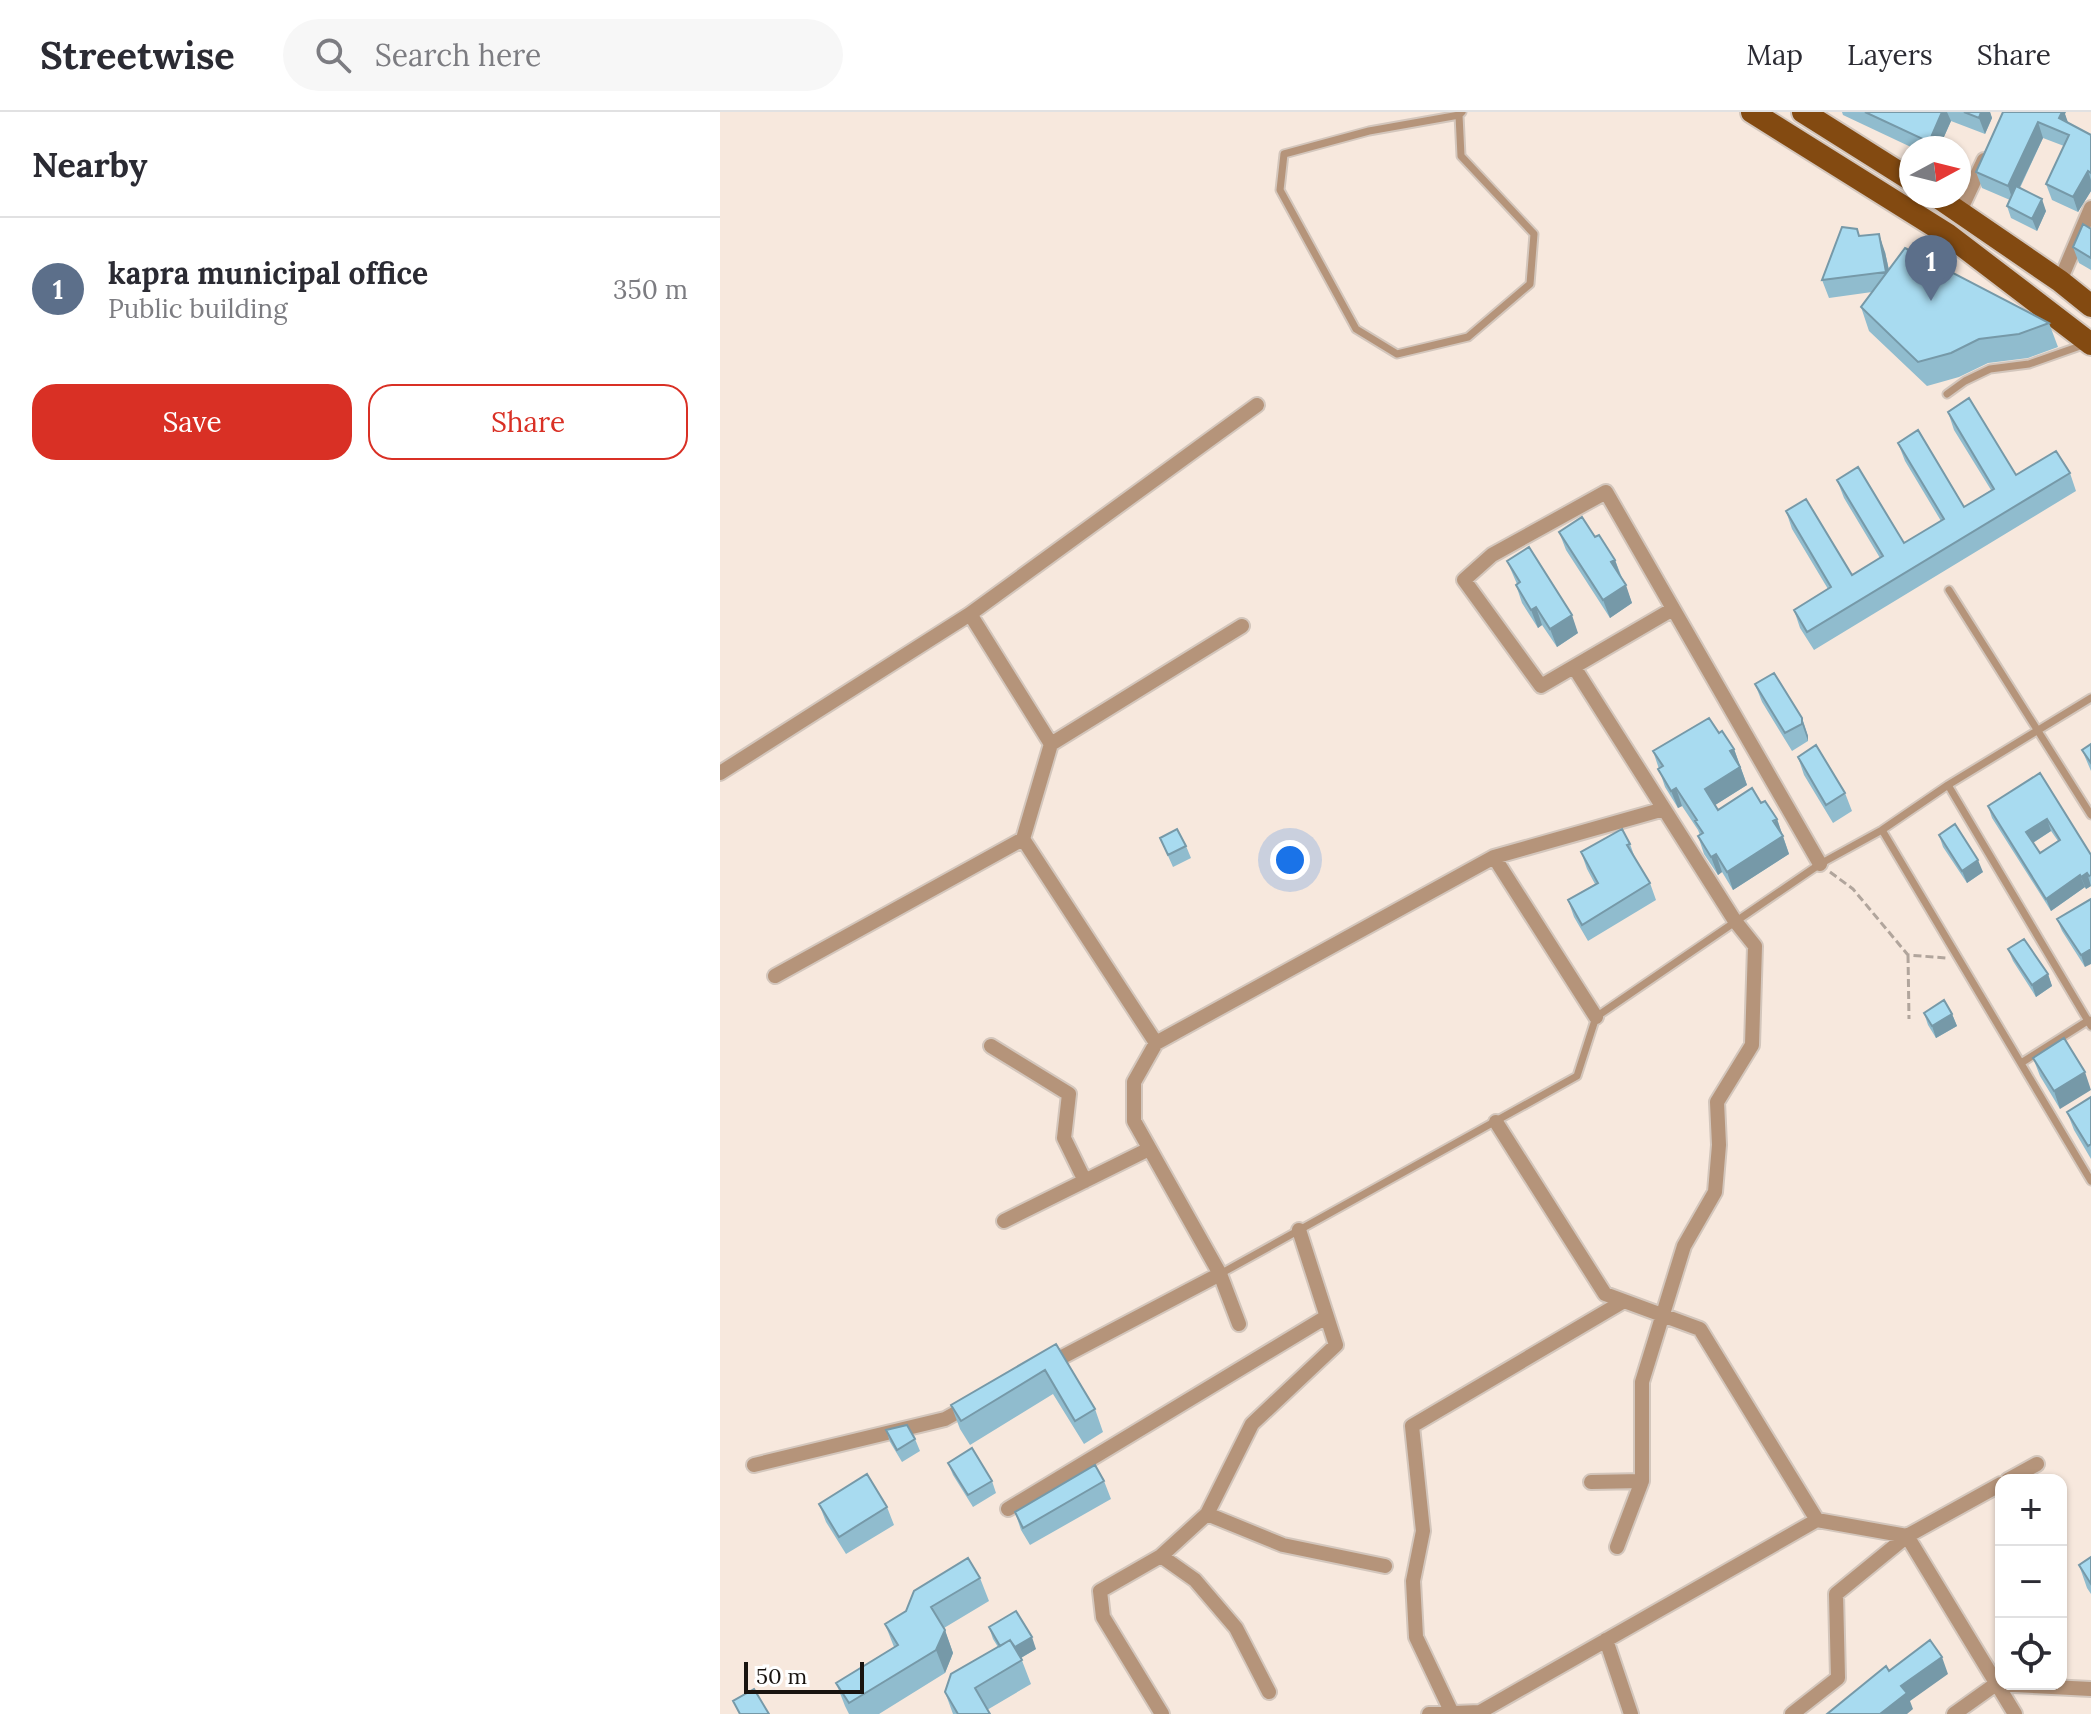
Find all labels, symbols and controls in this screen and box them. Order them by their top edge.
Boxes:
search box [283,19,843,91]
text: Streetwise [40,31,235,79]
icon: search [311,33,355,77]
text: Search here [375,36,541,74]
text: Map [1746,37,1803,73]
text: Layers [1847,37,1933,73]
text: Share [1977,37,2051,73]
north arrow [1899,136,1971,208]
text: Nearby [32,143,148,186]
pin: 1 [1905,235,1957,301]
text: kapra municipal office [108,254,428,292]
text: 1 [53,273,63,306]
text: 350 m [613,273,688,306]
text: Public building [108,292,288,325]
button: Save [32,384,352,460]
button: Share [368,384,688,460]
your location [1270,840,1310,880]
map controls [1995,1474,2067,1690]
button: + [1995,1474,2067,1546]
button: − [1995,1546,2067,1618]
button: locate [1995,1618,2067,1690]
scale bar [744,1658,864,1694]
text: 50 m [756,1662,807,1690]

